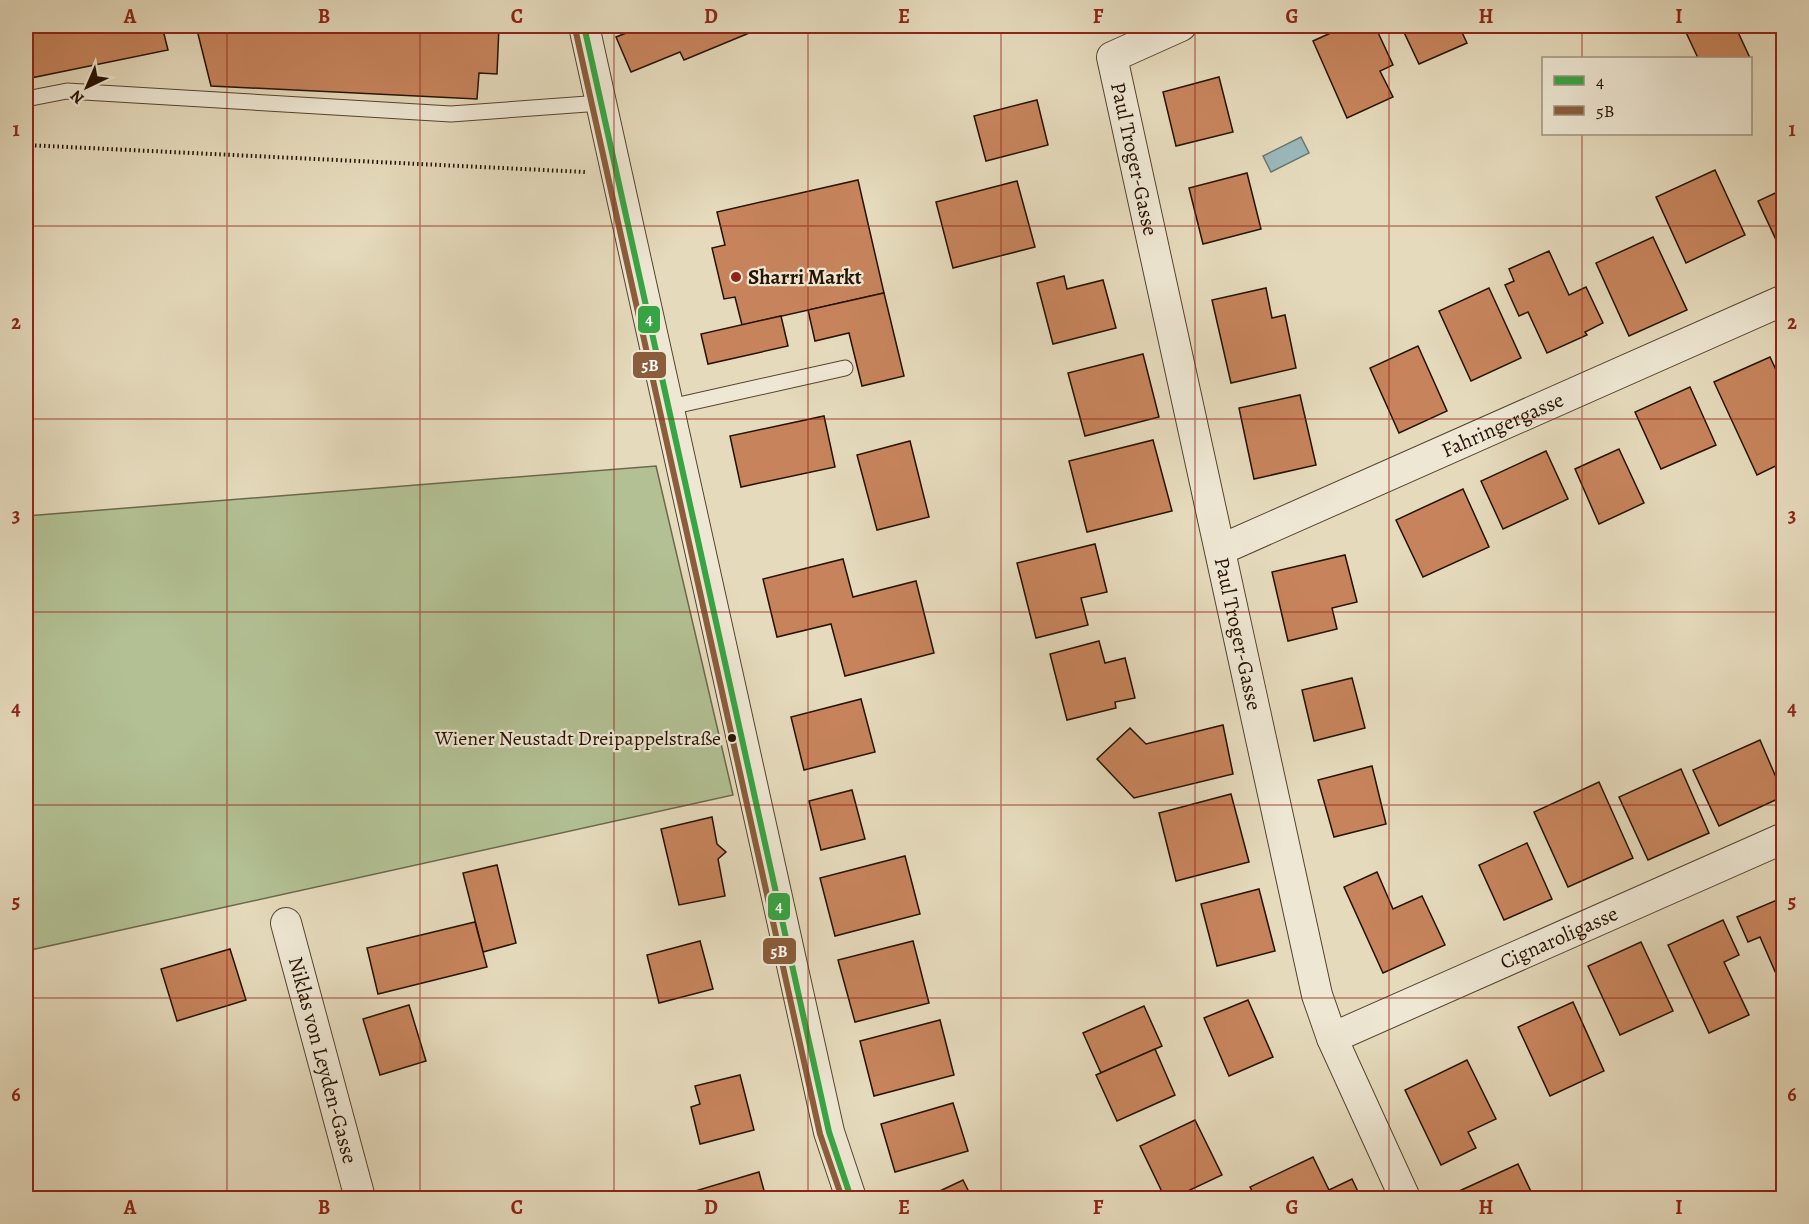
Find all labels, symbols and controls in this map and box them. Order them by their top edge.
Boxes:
text: A [123,3,137,30]
text: B [318,3,330,30]
text: C [511,3,523,30]
text: D [704,3,718,30]
text: E [898,3,910,30]
text: F [1093,3,1104,30]
text: G [1285,3,1299,30]
text: H [1479,3,1494,30]
text: I [1675,3,1683,30]
north arrow [57,57,117,117]
legend [1542,57,1752,135]
text: 4 [1596,69,1604,93]
street label: Paul Troger-Gasse [1104,80,1165,238]
text: N [65,85,89,109]
text: 5B [1596,99,1615,123]
text: 1 [12,116,20,143]
text: 1 [1788,116,1796,143]
place label: Sharri Markt [748,263,862,291]
marker: Sharri Markt [729,270,743,284]
line badge: 4 [637,305,661,334]
text: 2 [11,309,21,336]
text: 4 [645,309,653,331]
text: 2 [1787,309,1797,336]
line badge: 5B [632,351,667,379]
text: 5B [642,355,658,377]
street label: Fahringergasse [1437,385,1568,464]
text: 3 [12,502,20,529]
text: 3 [1788,502,1796,529]
street label: Paul Troger-Gasse [1208,554,1268,713]
text: 4 [11,695,21,722]
text: 4 [1787,695,1797,722]
place label: Wiener Neustadt Dreipappelstraße [434,725,721,752]
marker: Wiener Neustadt Dreipappelstraße [726,732,738,744]
text: 5 [12,888,20,915]
text: 5 [1788,888,1796,915]
line badge: 4 [767,892,791,921]
text: 4 [775,896,783,918]
street label: Cignaroligasse [1495,899,1622,976]
line badge: 5B [762,937,797,965]
text: 5B [771,941,787,963]
street label: Niklas von Leyden-Gasse [282,954,364,1167]
text: 6 [11,1081,21,1108]
text: 6 [1787,1081,1797,1108]
text: A [123,1194,137,1221]
text: B [318,1194,330,1221]
text: C [511,1194,523,1221]
text: D [704,1194,718,1221]
text: E [898,1194,910,1221]
text: F [1093,1194,1104,1221]
text: G [1285,1194,1299,1221]
text: H [1479,1194,1494,1221]
text: I [1675,1194,1683,1221]

